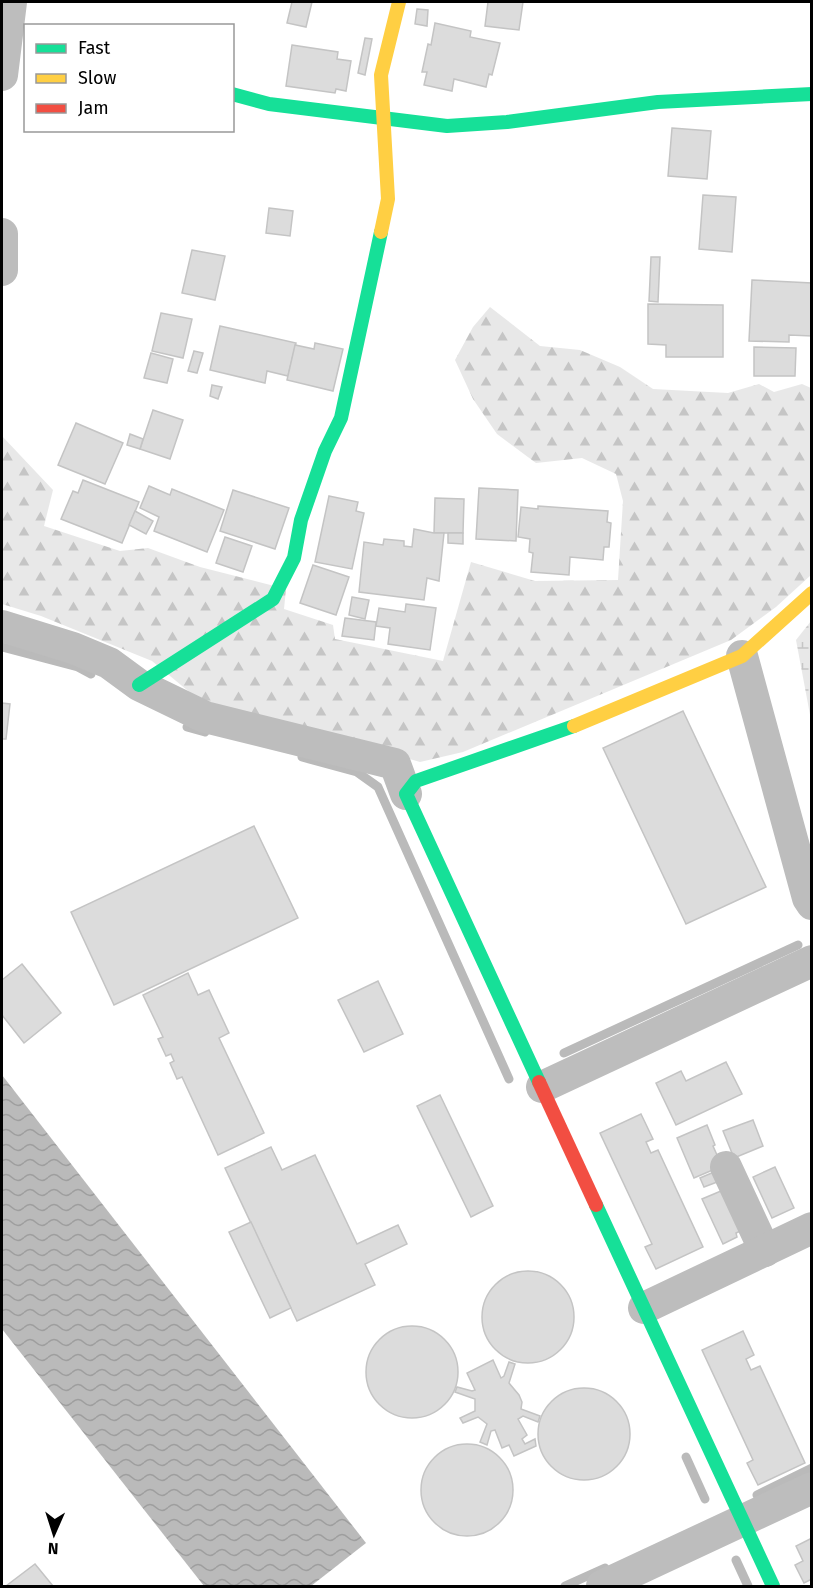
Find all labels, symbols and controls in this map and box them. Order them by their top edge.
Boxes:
legend [24,24,234,132]
text: Fast [78,37,111,59]
text: Slow [78,67,117,89]
text: Jam [78,97,109,119]
north arrow [24,1504,84,1564]
text: N [47,1539,59,1558]

